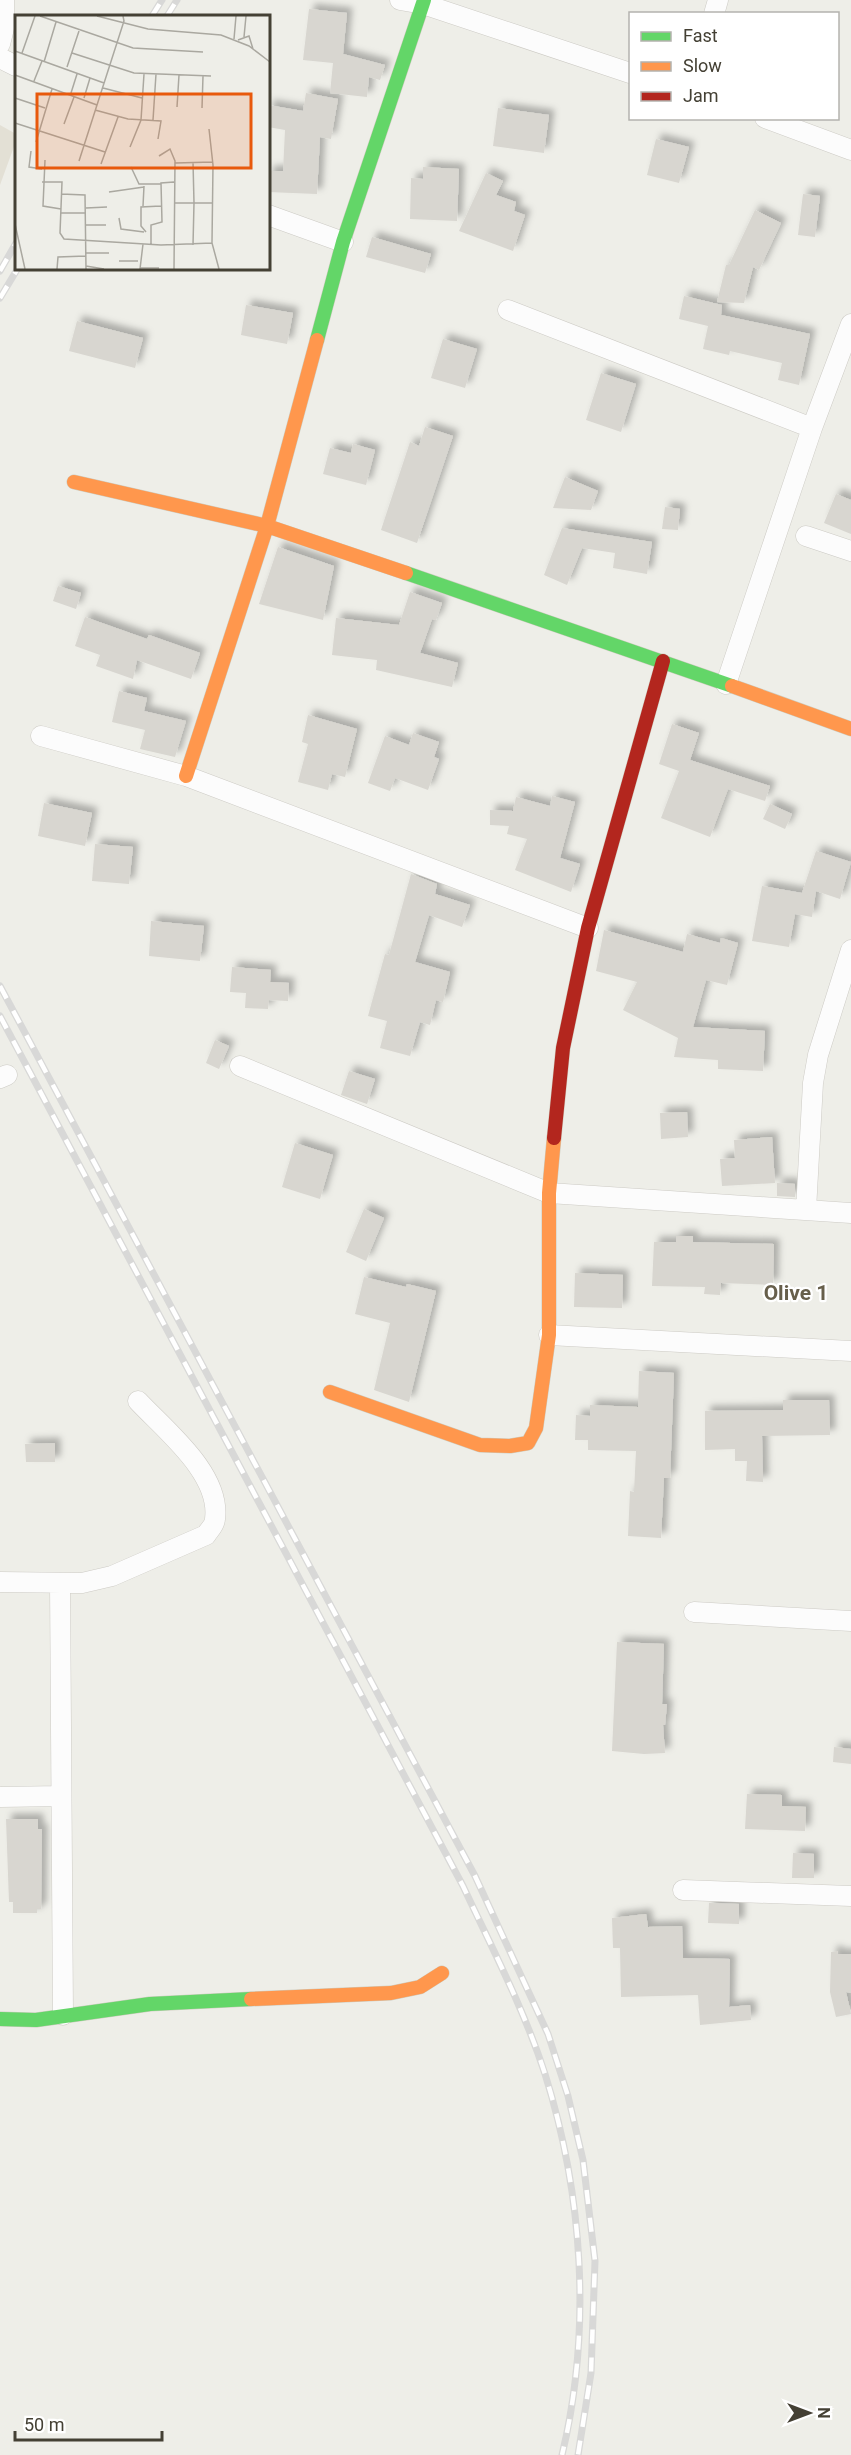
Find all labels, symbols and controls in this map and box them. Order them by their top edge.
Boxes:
legend [629,12,839,120]
inset map [15,15,270,270]
text: Fast [683,25,718,46]
text: Slow [683,55,722,76]
text: Jam [683,85,719,106]
district label: Olive 1 [764,1281,828,1305]
north arrow [779,2383,839,2443]
scale bar [15,2404,162,2442]
text: N [814,2407,833,2419]
text: 50 m [24,2414,64,2435]

